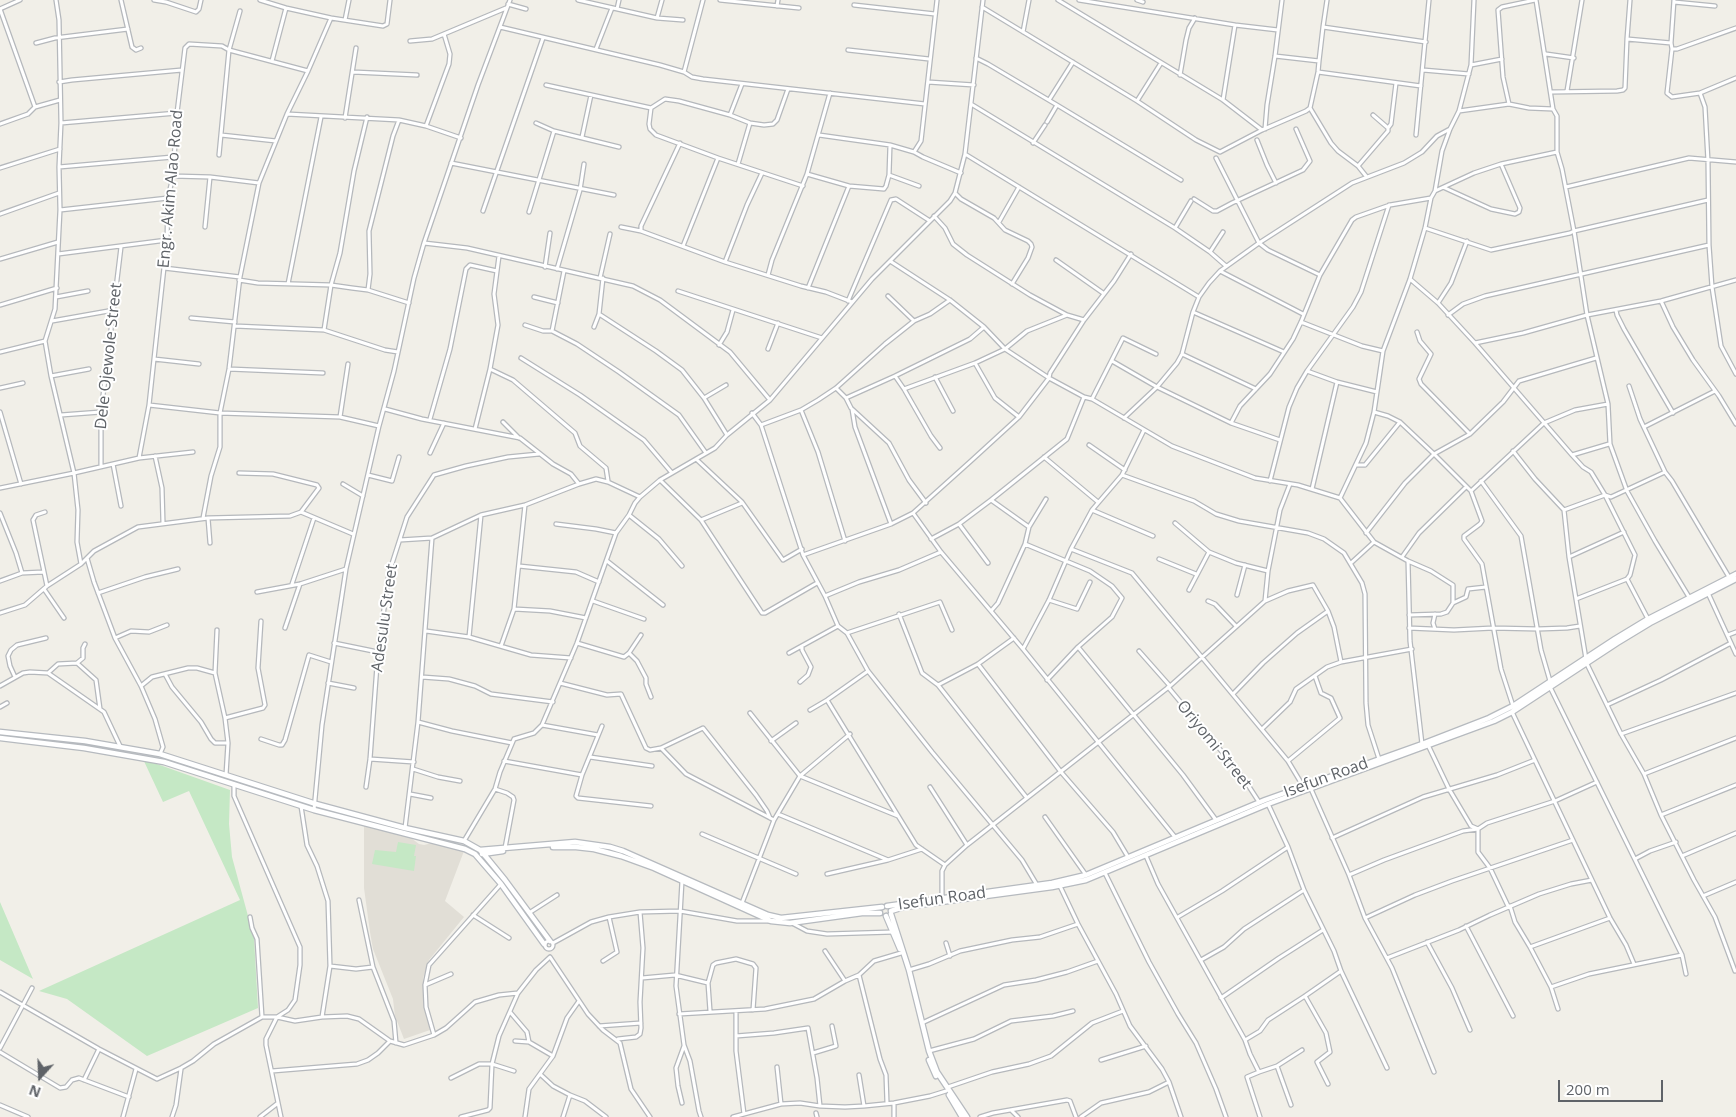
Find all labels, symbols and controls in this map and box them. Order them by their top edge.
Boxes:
street label: Engr. Akim Alao Road [155,109,187,269]
street label: Dele Ojewole Street [92,282,126,430]
street label: Adesulu Street [368,563,402,673]
street label: Oriyomi Street [1172,697,1256,793]
street label: Isefun Road [1281,754,1371,802]
street label: Isefun Road [897,883,987,915]
north arrow [15,1052,65,1102]
scale bar [1561,1070,1666,1102]
text: 200 m [1566,1079,1610,1099]
text: N [26,1081,43,1102]

